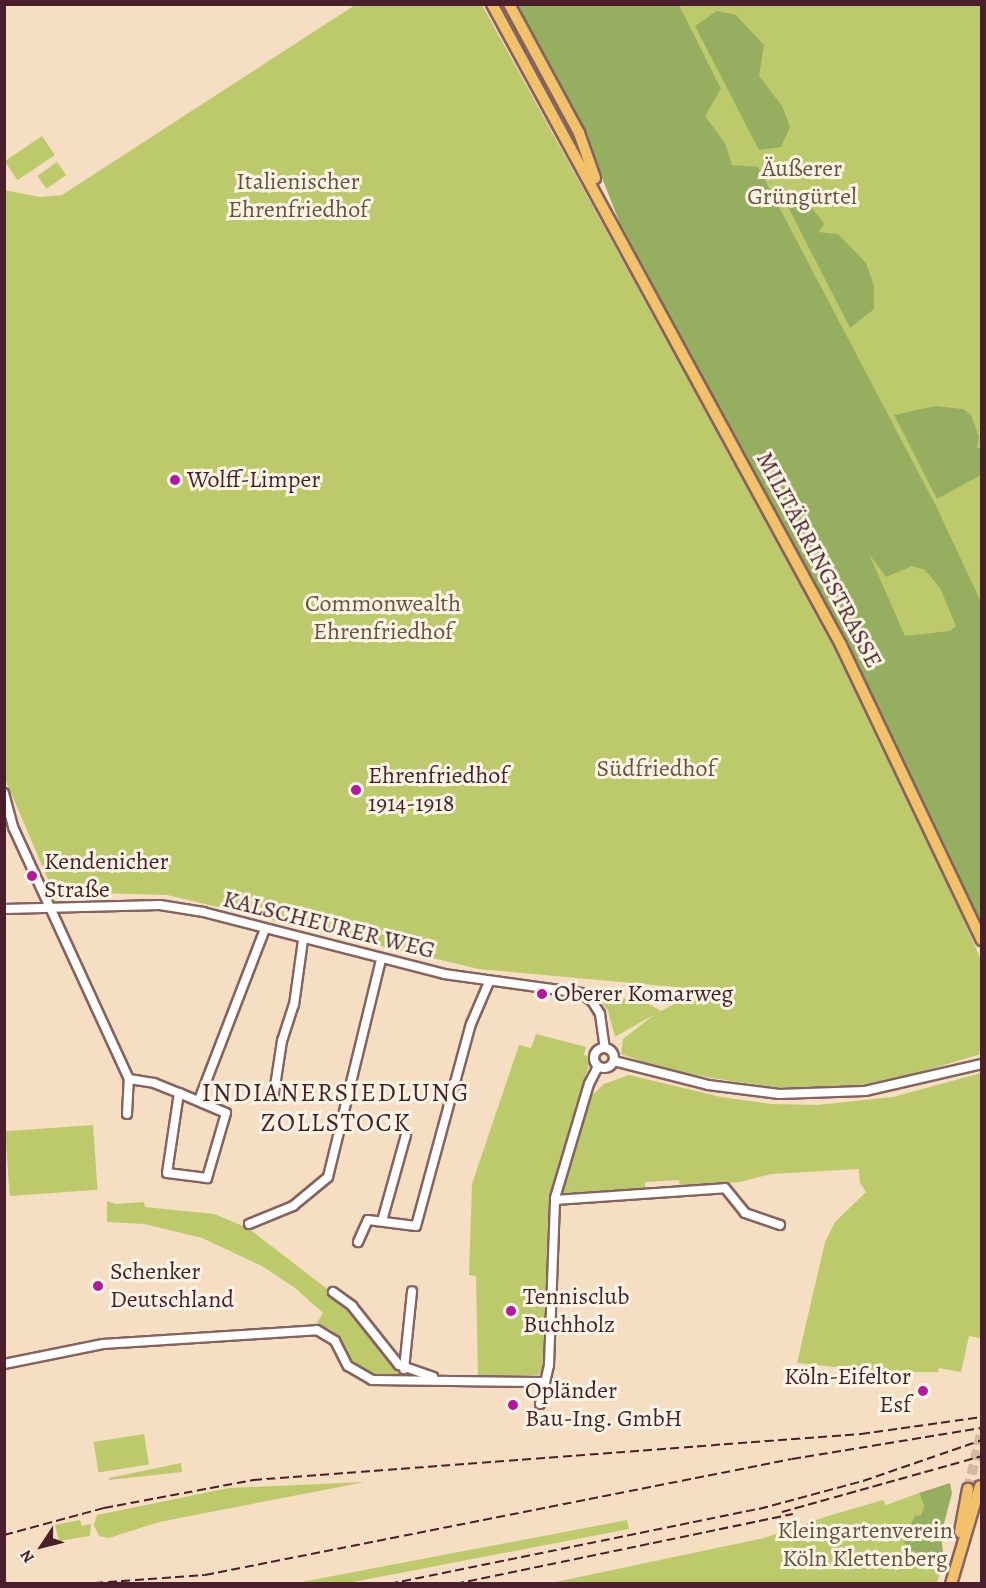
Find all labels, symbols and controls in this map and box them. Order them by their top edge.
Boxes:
park label: Äußerer Grüngürtel [747,155,857,211]
park label: Italienischer Ehrenfriedhof [228,168,368,224]
street label: MILITÄRRINGSTRASSE [750,447,888,673]
place label: Wolff-Limper [187,466,320,494]
marker: Wolff-Limper [168,473,182,487]
park label: Commonwealth Ehrenfriedhof [305,590,461,646]
park label: Südfriedhof [597,755,715,783]
place label: Ehrenfriedhof 1914-1918 [368,762,508,818]
marker: Ehrenfriedhof 1914-1918 [349,783,363,797]
place label: Kendenicher Straße [44,848,169,904]
marker: Kendenicher Straße [25,869,39,883]
street label: KALSCHEURER WEG [220,885,438,965]
place label: Oberer Komarweg [554,980,733,1008]
marker: Oberer Komarweg [535,987,549,1001]
district label: INDIANERSIEDLUNG ZOLLSTOCK [202,1077,470,1138]
place label: Schenker Deutschland [110,1258,234,1314]
marker: Schenker Deutschland [91,1279,105,1293]
place label: Tennisclub Buchholz [523,1283,629,1339]
marker: Tennisclub Buchholz [504,1304,518,1318]
place label: Köln-Eifeltor Esf [784,1363,911,1419]
place label: Opländer Bau-Ing. GmbH [525,1377,683,1433]
marker: Köln-Eifeltor Esf [916,1384,930,1398]
marker: Opländer Bau-Ing. GmbH [506,1398,520,1412]
north arrow [12,1516,72,1576]
park label: Kleingartenverein Köln Klettenberg [777,1517,953,1573]
text: N [15,1545,40,1567]

